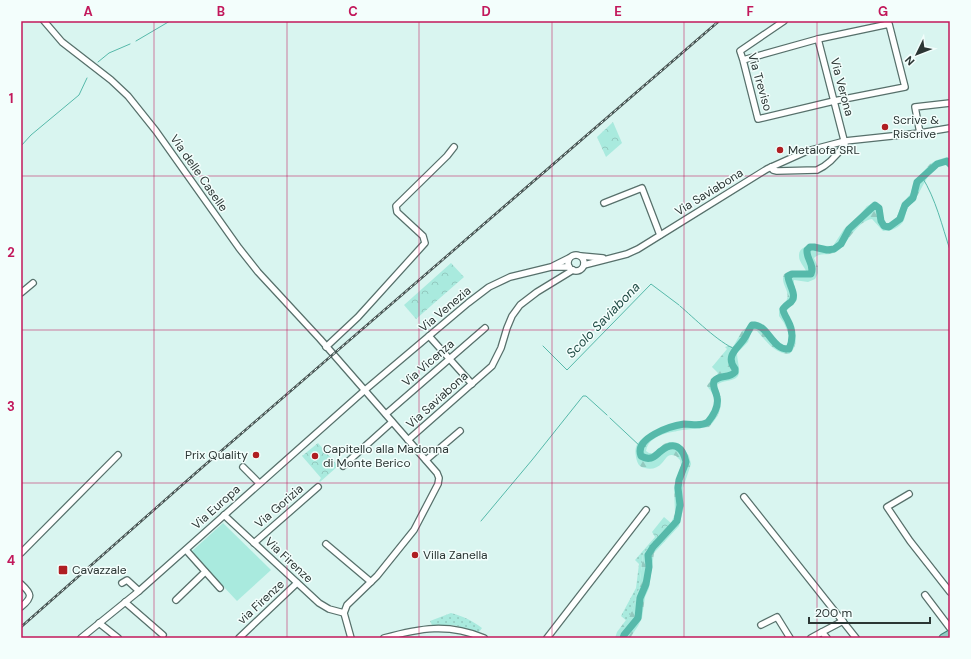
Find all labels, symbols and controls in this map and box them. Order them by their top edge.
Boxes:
text: A [83,3,93,20]
text: B [217,3,225,20]
text: C [348,3,358,20]
text: D [481,3,491,20]
text: E [614,3,622,20]
text: F [746,3,754,20]
text: G [878,3,888,20]
north arrow [897,34,937,74]
street label: Via Treviso [744,51,776,113]
text: N [902,53,918,69]
street label: Via Verona [827,56,857,118]
text: 1 [9,90,13,107]
place label: Scrive & Riscrive [893,112,939,142]
marker: Scrive & Riscrive [880,122,890,132]
street label: Via delle Caselle [167,131,232,215]
place label: Metalofa SRL [788,142,860,158]
marker: Metalofa SRL [775,145,785,155]
street label: Via Saviabona [672,165,746,219]
text: 2 [7,244,15,261]
water label: Scolo Saviabona [562,278,644,362]
street label: Via Venezia [416,283,474,335]
street label: Via Vicenza [399,336,457,390]
street label: Via Saviabona [403,368,471,432]
text: 3 [7,398,15,415]
place label: Capitello alla Madonna di Monte Berico [323,441,449,471]
place label: Prix Quality [185,447,248,463]
marker: Prix Quality [251,450,261,460]
marker: Capitello alla Madonna di Monte Berico [310,451,320,461]
street label: Via Europa [188,481,244,533]
street label: Via Gorizia [251,481,307,531]
street label: Via Firenze [262,534,317,586]
place label: Villa Zanella [423,547,488,563]
marker: Villa Zanella [410,550,420,560]
text: 4 [7,552,15,569]
place label: Cavazzale [72,562,127,578]
marker: Cavazzale [57,564,69,576]
street label: via Firenze [234,576,288,628]
scale bar [809,599,930,625]
text: 200 m [815,605,852,621]

